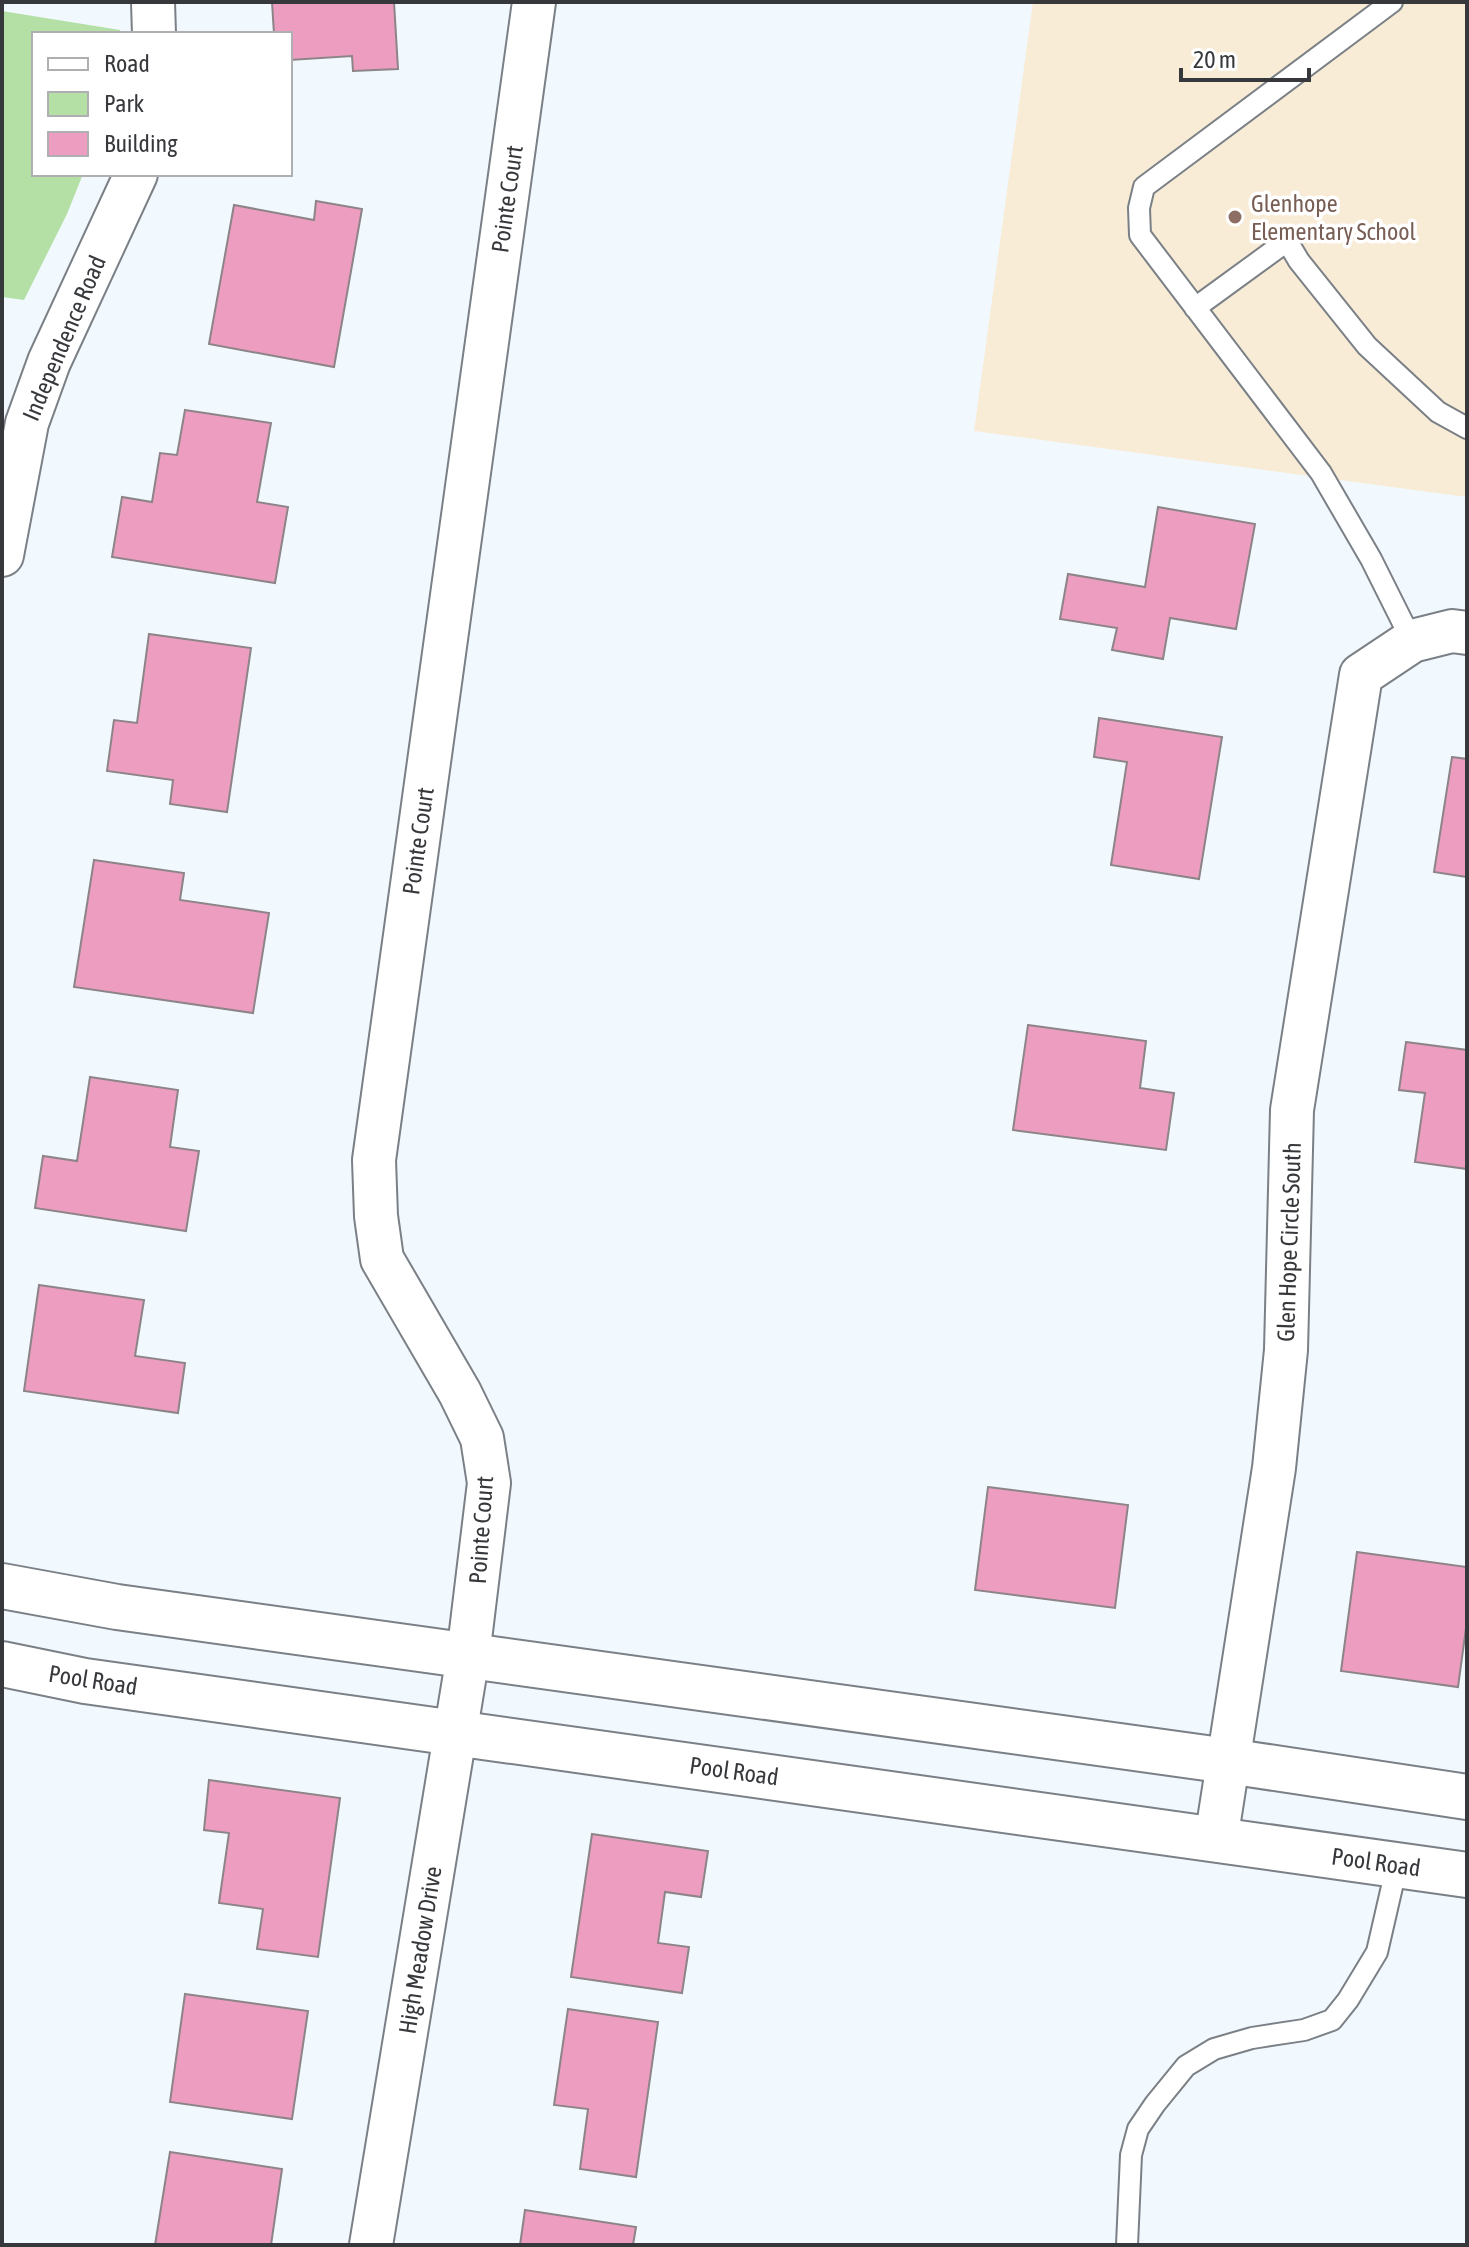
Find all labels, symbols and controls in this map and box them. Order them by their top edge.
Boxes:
legend [32,32,292,176]
scale bar [1181,32,1309,82]
text: 20 m [1193,46,1236,73]
text: Road [104,50,150,77]
text: Park [104,90,145,117]
text: Building [104,130,178,157]
street label: Pointe Court [486,143,528,254]
place label: Glenhope Elementary School [1251,190,1417,245]
marker: Glenhope Elementary School [1226,208,1244,226]
street label: Independence Road [17,251,111,425]
street label: Pointe Court [397,785,439,896]
street label: Glen Hope Circle South [1272,1142,1306,1342]
street label: Pointe Court [464,1475,498,1585]
street label: Pool Road [47,1660,139,1700]
street label: Pool Road [688,1751,780,1791]
street label: Pool Road [1330,1842,1422,1882]
street label: High Meadow Drive [393,1864,447,2036]

